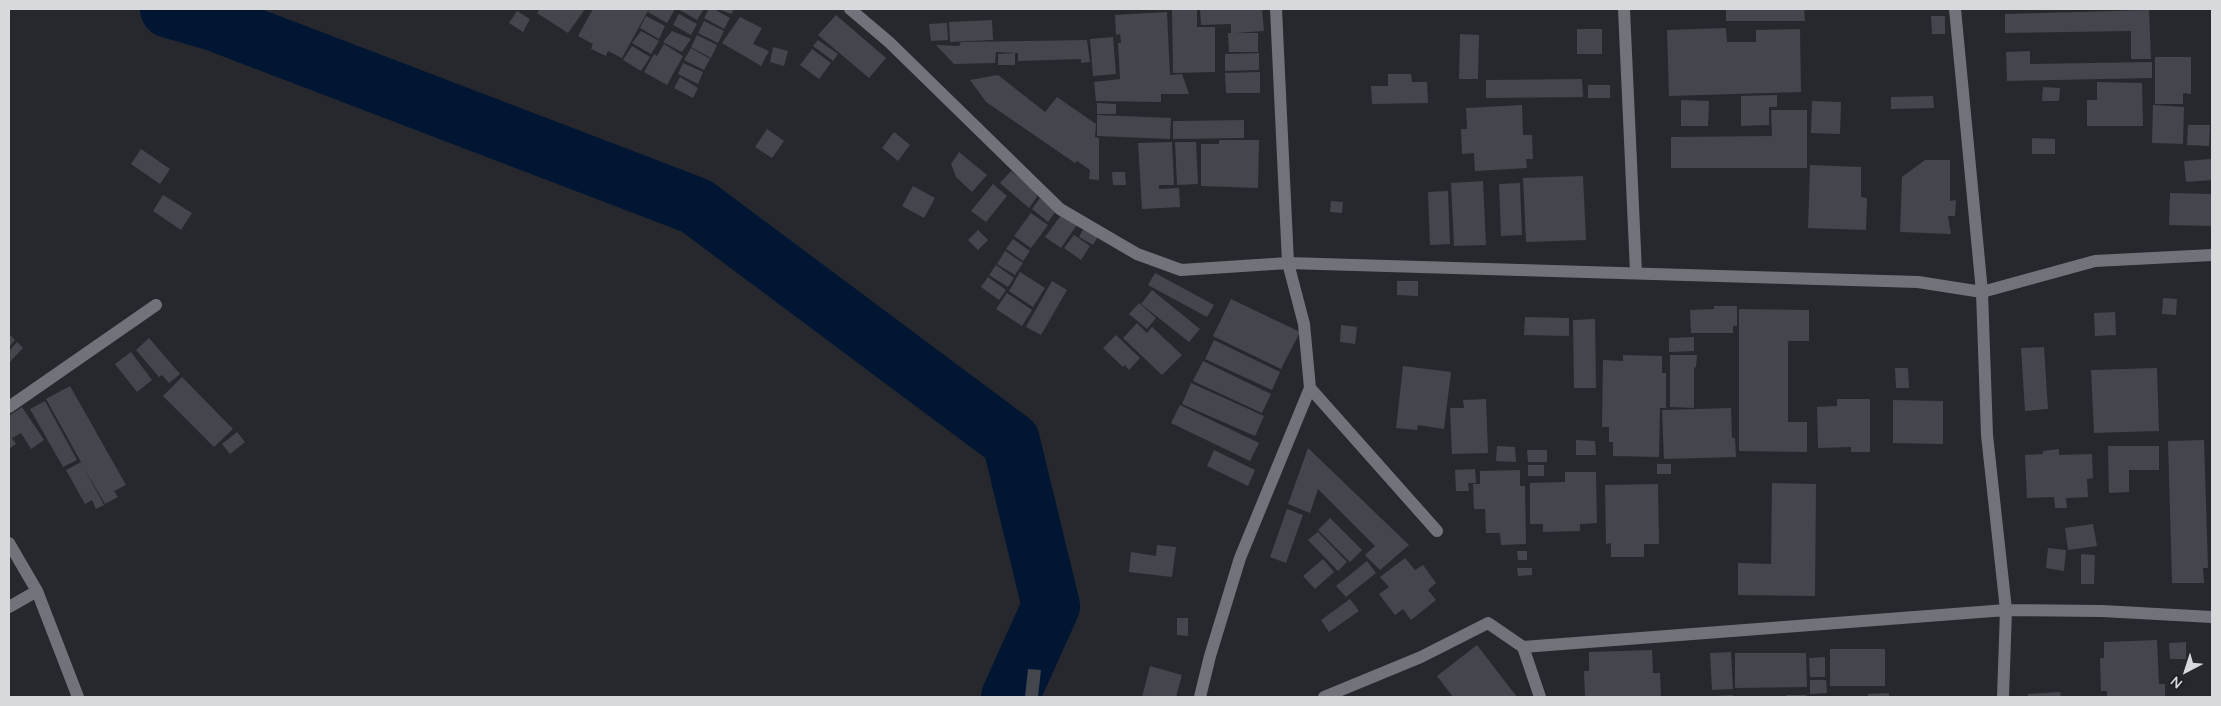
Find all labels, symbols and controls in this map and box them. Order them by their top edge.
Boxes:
north arrow [2161,646,2211,696]
text: N [2167,672,2186,693]

